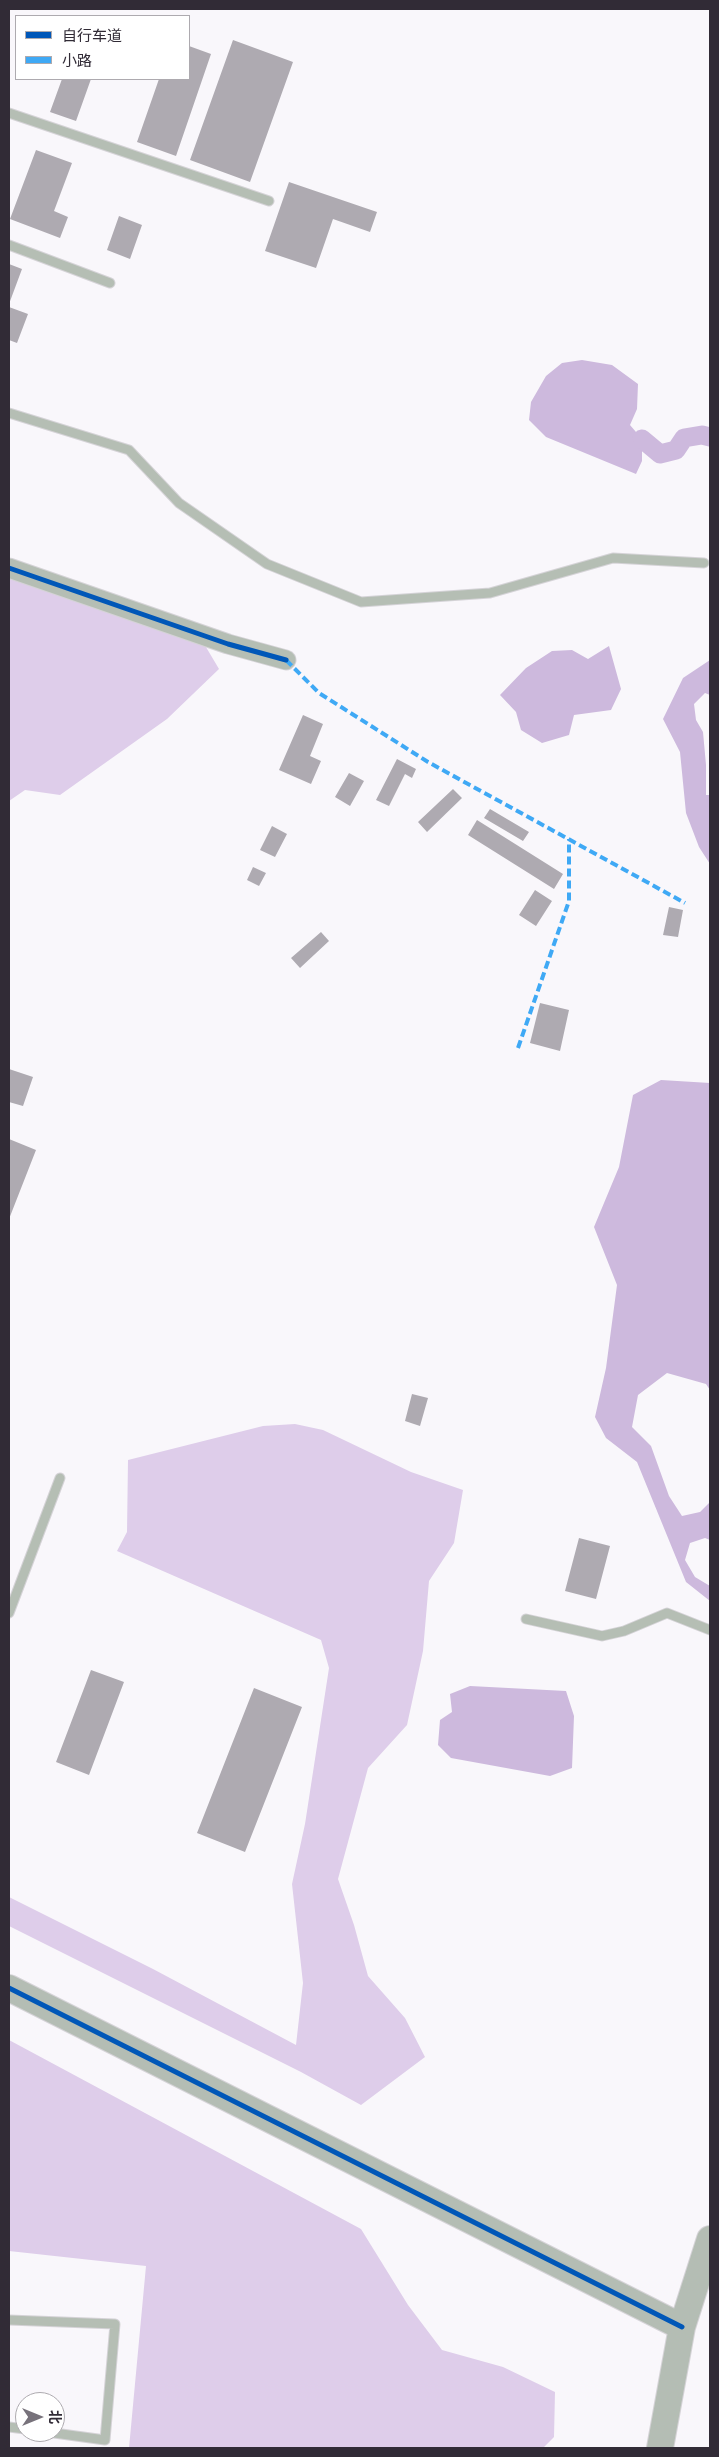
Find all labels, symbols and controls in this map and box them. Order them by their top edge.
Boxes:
legend [15,15,190,80]
text: 自行车道 [62,27,122,45]
text: 小路 [62,52,92,70]
north arrow [15,2392,65,2442]
text: 北 [46,2410,63,2424]

